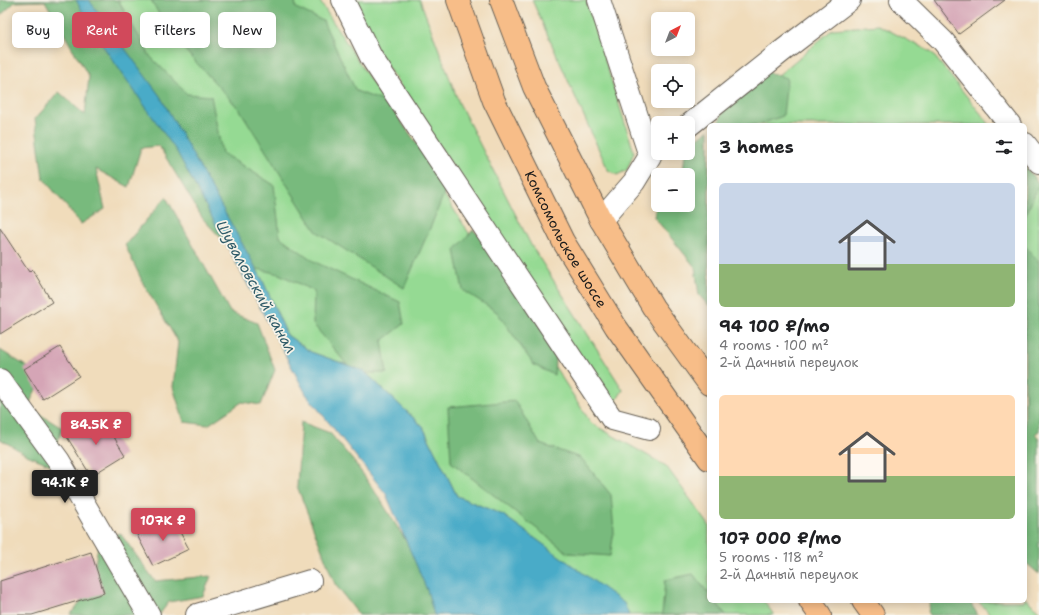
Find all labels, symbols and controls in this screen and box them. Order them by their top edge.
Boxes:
chip: Buy [12,12,64,48]
chip: Rent [72,12,132,48]
chip: Filters [140,12,210,48]
chip: New [218,12,276,48]
north arrow [651,12,695,56]
map controls [651,12,695,212]
button: locate [651,64,695,108]
button: + [651,116,695,160]
text: 3 homes [719,136,794,158]
icon: filters [993,136,1015,158]
street label: Комсомольское шоссе [521,167,611,311]
button: − [651,168,695,212]
icon: home [831,209,903,281]
water label: Шуваловский канал [211,217,301,357]
text: 94 100 ₽/mo [719,315,830,337]
text: 4 rooms · 100 m² [719,337,829,354]
text: 2-й Дачный переулок [719,354,858,371]
pin: 84.5K ₽ [59,412,133,446]
text: 84.5K ₽ [70,416,122,433]
icon: home [831,421,903,493]
pin: 94.1K ₽ [28,470,102,504]
text: 94.1K ₽ [41,474,89,491]
pin: 107K ₽ [130,508,196,542]
text: 107K ₽ [140,512,186,529]
text: 107 000 ₽/mo [719,527,841,549]
text: 5 rooms · 118 m² [719,549,824,566]
text: 2-й Дачный переулок [719,566,858,583]

